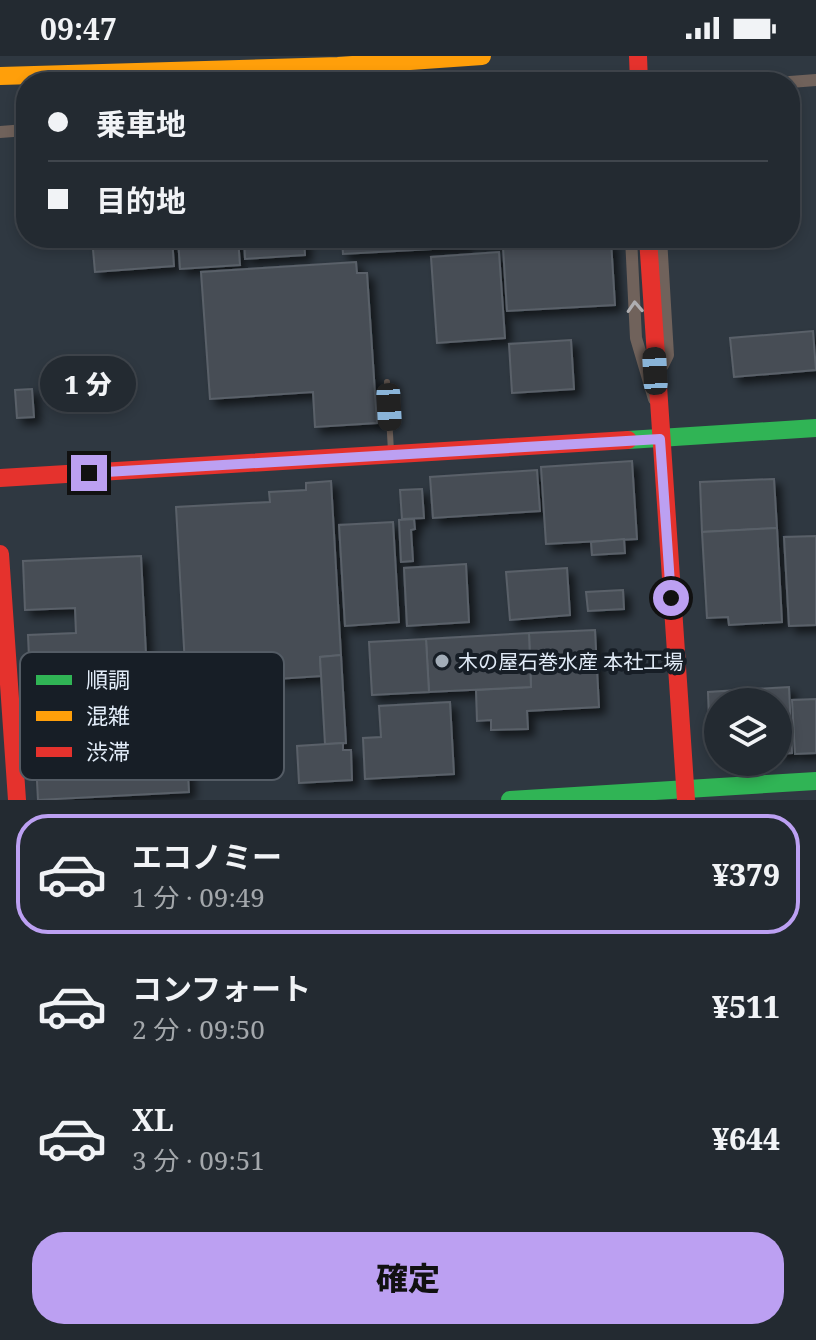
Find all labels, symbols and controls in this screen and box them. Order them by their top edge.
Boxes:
text: 09:47 [40,8,117,49]
text: 乗車地 [96,103,186,144]
text: 目的地 [96,180,186,221]
one-way arrow [626,300,643,313]
car [642,346,668,396]
callout: 1 分 [41,357,137,413]
text: 1 分 [64,366,112,402]
car [376,382,402,432]
route end [71,455,107,491]
route start [653,580,689,616]
place label: 木の屋石巻水産 本社工場 [458,648,683,675]
legend [20,652,284,780]
marker: 木の屋石巻水産 本社工場 [433,652,451,670]
text: 順調 [86,664,130,694]
map controls [704,688,792,776]
button: layers [704,688,792,776]
text: 混雑 [86,700,130,730]
text: 渋滞 [86,736,130,766]
text: エコノミー [132,836,282,877]
icon: car [36,838,108,910]
text: ¥379 [712,854,780,895]
text: 1 分 · 09:49 [132,879,265,915]
text: コンフォート [132,968,311,1009]
icon: car [36,970,108,1042]
text: ¥511 [712,986,780,1027]
text: 2 分 · 09:50 [132,1011,265,1047]
text: XL [132,1099,174,1140]
icon: car [36,1102,108,1174]
text: ¥644 [712,1118,780,1159]
text: 3 分 · 09:51 [132,1142,265,1178]
button: 確定 [32,1232,784,1324]

